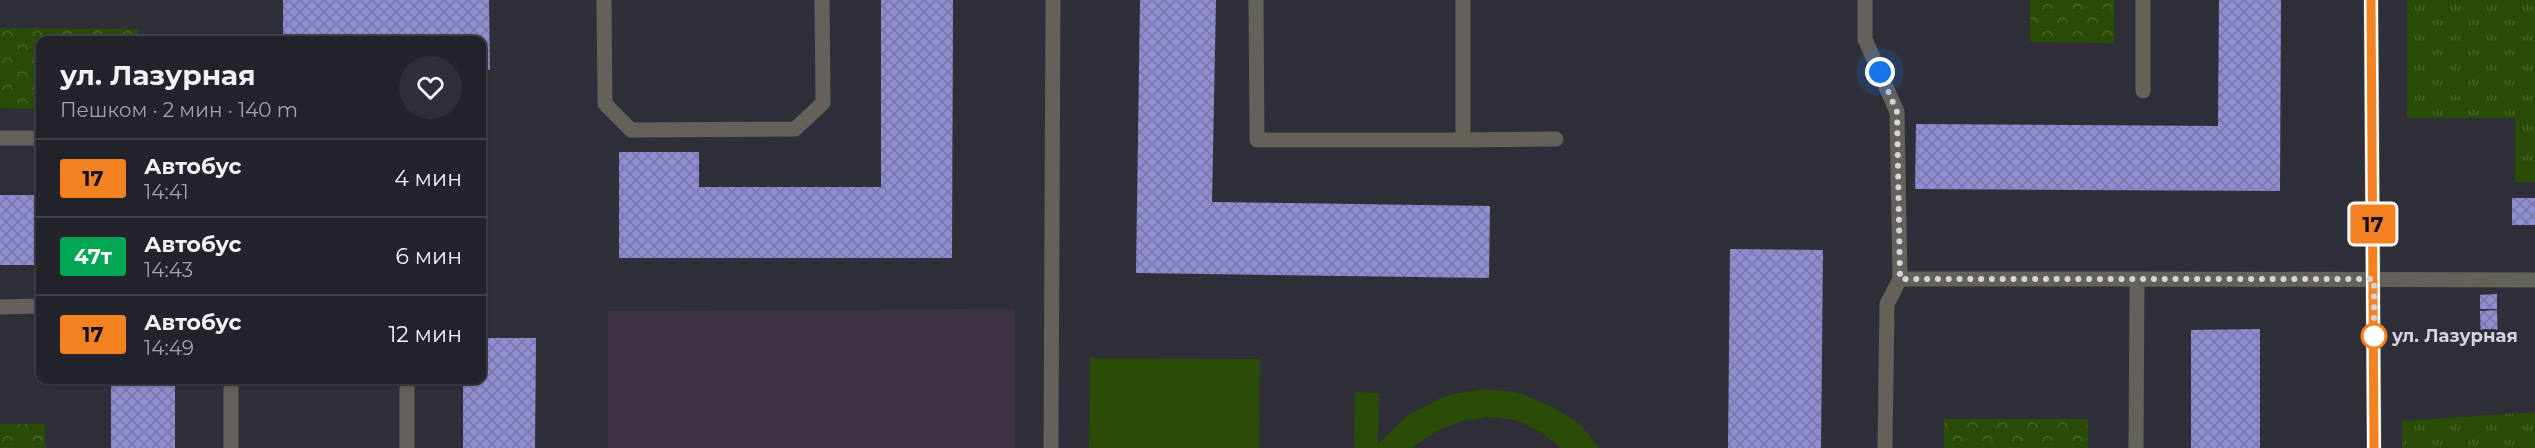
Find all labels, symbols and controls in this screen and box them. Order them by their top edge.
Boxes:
button: heart [399,56,462,119]
your location [1865,57,1895,87]
text: ул. Лазурная [60,58,256,92]
text: Пешком · 2 мин · 140 m [60,98,298,122]
text: Автобус [144,153,242,180]
text: 4 мин [394,165,462,192]
text: 17 [82,166,104,191]
text: 14:41 [144,180,189,204]
line badge: 17 [2346,204,2400,244]
text: 17 [2362,212,2384,237]
text: Автобус [144,231,242,258]
text: 6 мин [395,243,462,270]
text: 47т [74,244,112,269]
text: 14:43 [144,258,193,282]
text: Автобус [144,309,242,336]
text: 12 мин [388,321,462,348]
text: 17 [82,322,104,347]
marker: ул. Лазурная [2361,323,2387,349]
place label: ул. Лазурная [2391,325,2518,347]
text: 14:49 [144,336,194,360]

